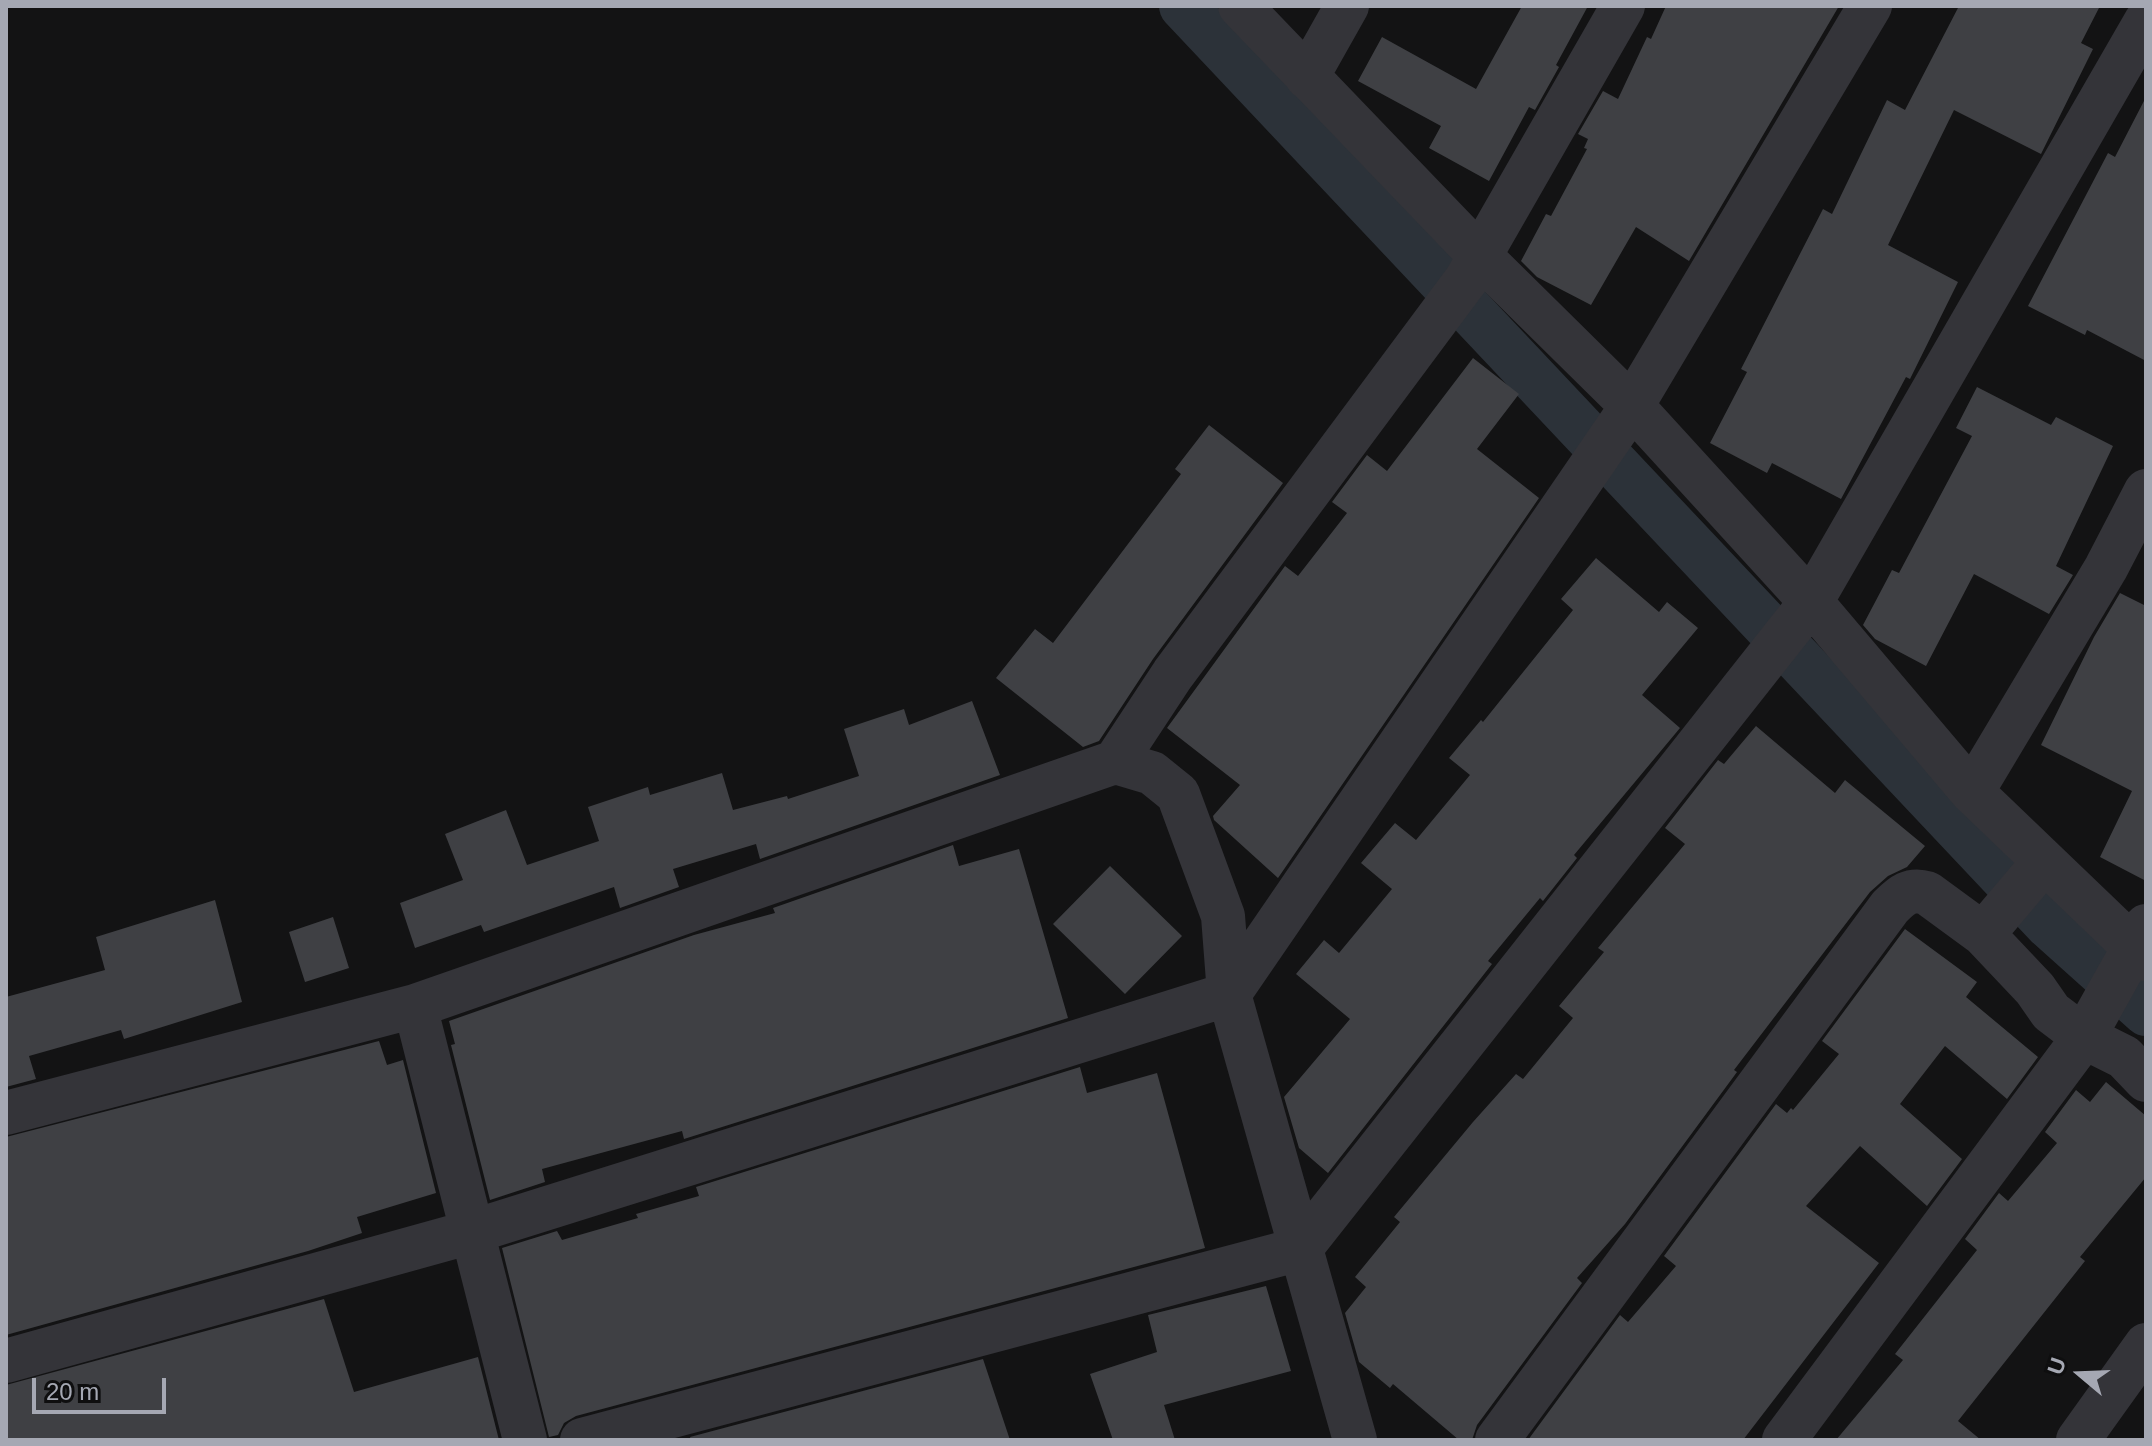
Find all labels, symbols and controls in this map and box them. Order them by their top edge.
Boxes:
north arrow [2040,1334,2120,1414]
text: U [2042,1354,2071,1378]
scale bar [36,1362,170,1412]
text: 20 m [46,1378,99,1405]

